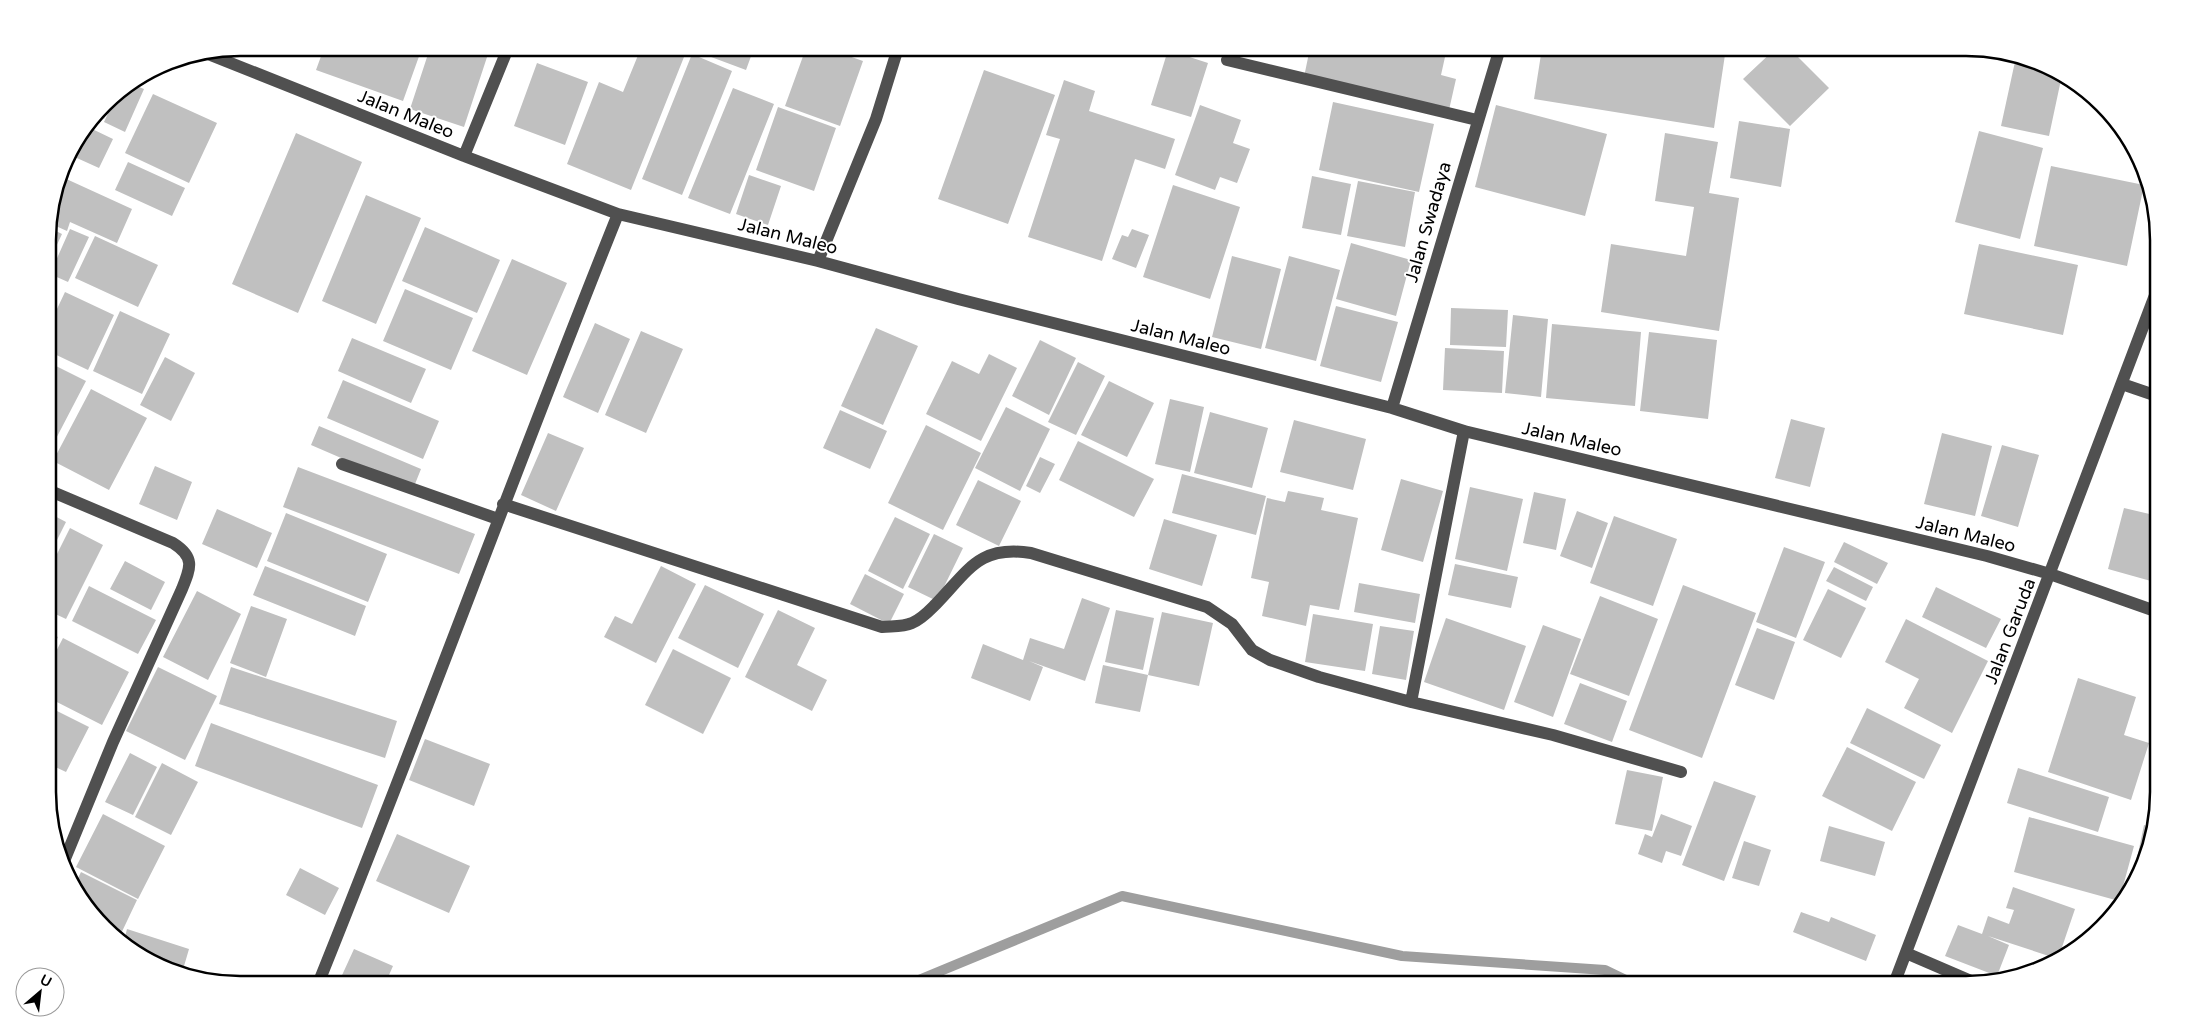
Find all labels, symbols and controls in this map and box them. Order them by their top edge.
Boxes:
street label: Jalan Maleo [355,85,457,143]
street label: Jalan Swadaya [1400,159,1456,285]
street label: Jalan Maleo [736,213,840,259]
street label: Jalan Maleo [1129,314,1233,360]
street label: Jalan Maleo [1520,417,1624,461]
street label: Jalan Maleo [1914,511,2018,557]
street label: Jalan Garuda [1980,575,2040,687]
north arrow [15,967,65,1017]
text: U [37,971,55,991]

